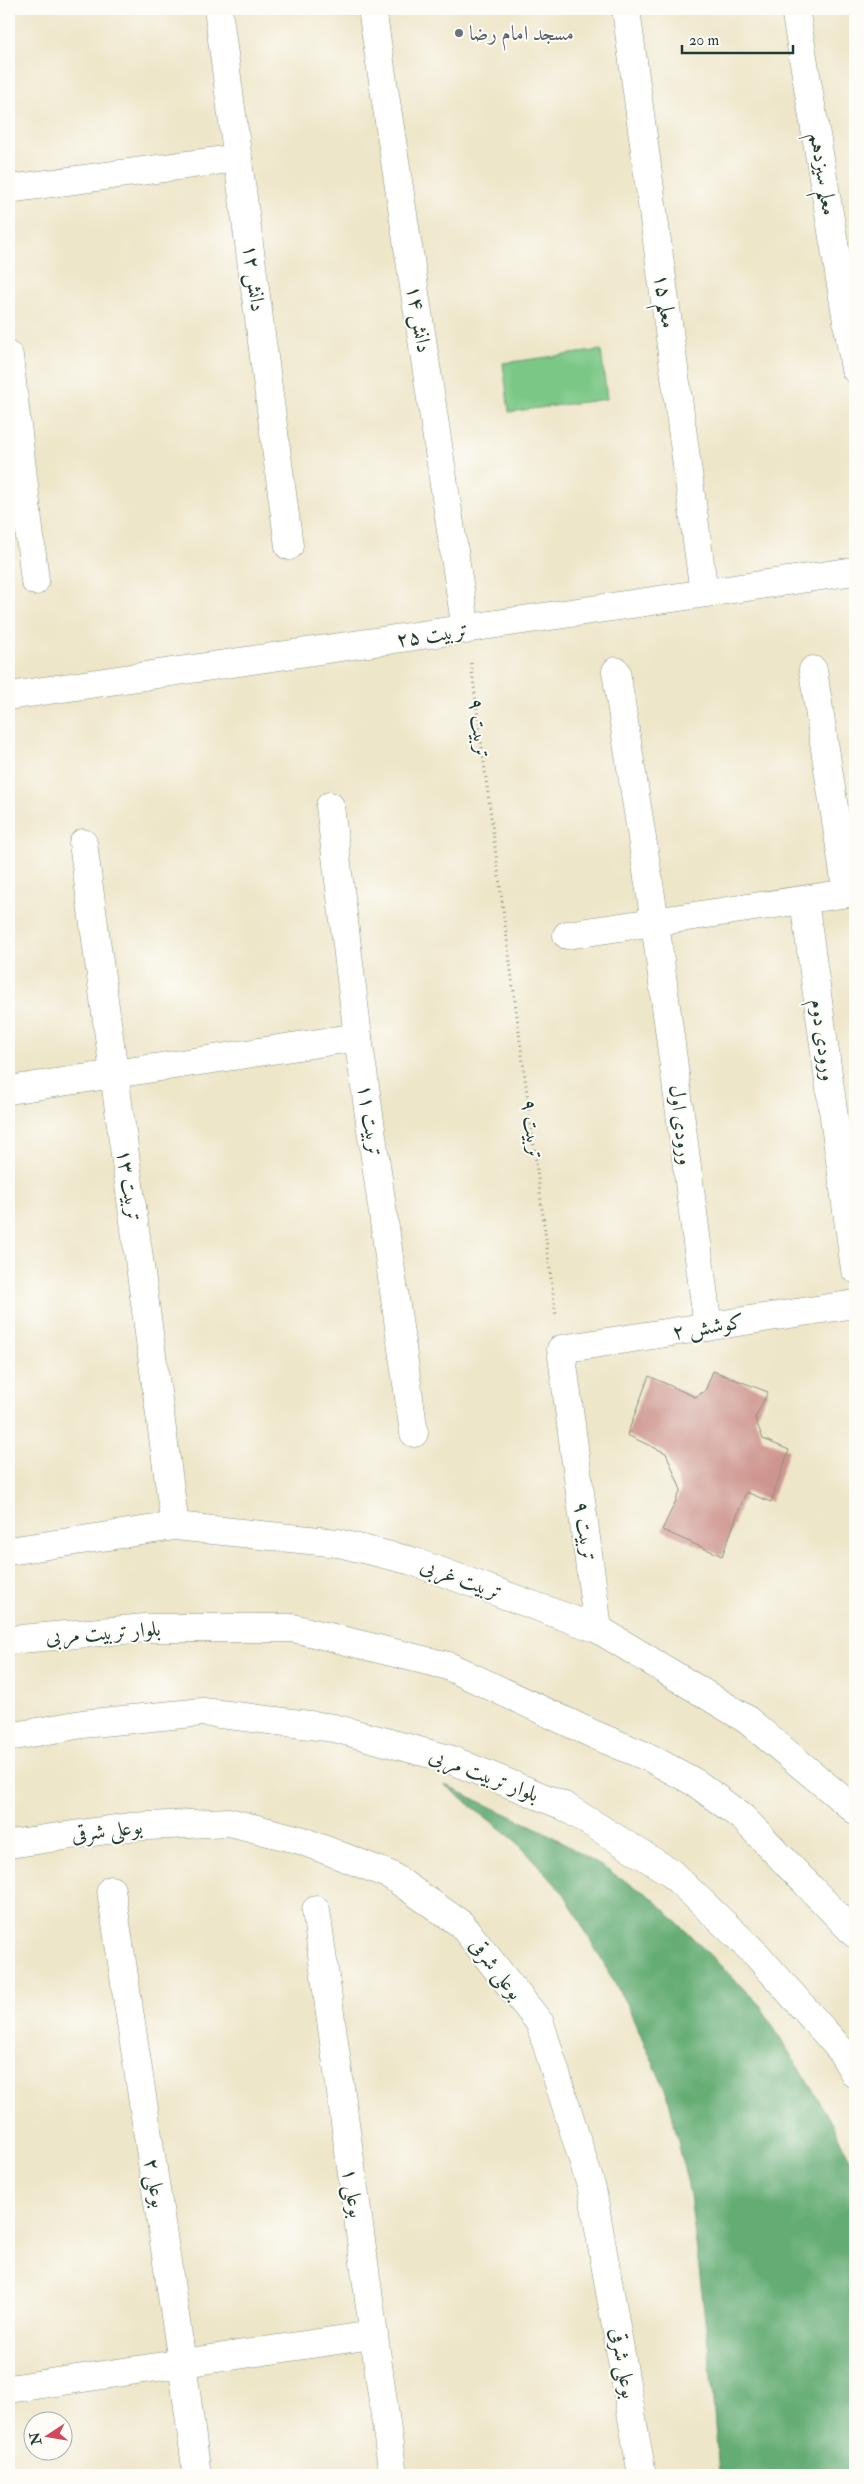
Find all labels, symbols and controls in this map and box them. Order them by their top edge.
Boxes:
place label: مسجد امام رضا [469,20,574,51]
scale bar [682,22,793,54]
marker: مسجد امام رضا [453,27,465,39]
text: 20 m [689,31,719,50]
street label: معلم سیزدهم [796,131,843,219]
street label: دانش ۱۲ [236,243,272,313]
street label: معلم ۱۵ [641,272,682,331]
street label: دانش ۱۴ [400,283,438,355]
street label: تربیت ۲۵ [394,617,470,653]
street label: تربیت ۹ [462,697,496,759]
street label: ورودی دوم [800,997,842,1083]
street label: تربیت ۱۱ [352,1082,388,1158]
street label: ورودی اول [663,1083,699,1167]
street label: تربیت ۹ [515,1098,549,1160]
street label: تربیت ۱۳ [111,1147,147,1223]
street label: کوشش ۲ [670,1308,746,1346]
street label: تربیت ۹ [567,1500,603,1562]
street label: تربیت غربی [416,1552,505,1607]
street label: بلوار تربیت مربی [45,1616,162,1651]
street label: بلوار تربیت مربی [425,1742,543,1809]
street label: بوعلی شرقی [70,1813,144,1851]
street label: بوعلی شرقی [462,1932,529,2007]
street label: بوعلی ۲ [136,2156,172,2210]
street label: بوعلی ۱ [334,2166,370,2220]
street label: بوعلی شرقی [602,2325,643,2401]
north arrow [22,2412,72,2462]
text: N [26,2430,46,2447]

